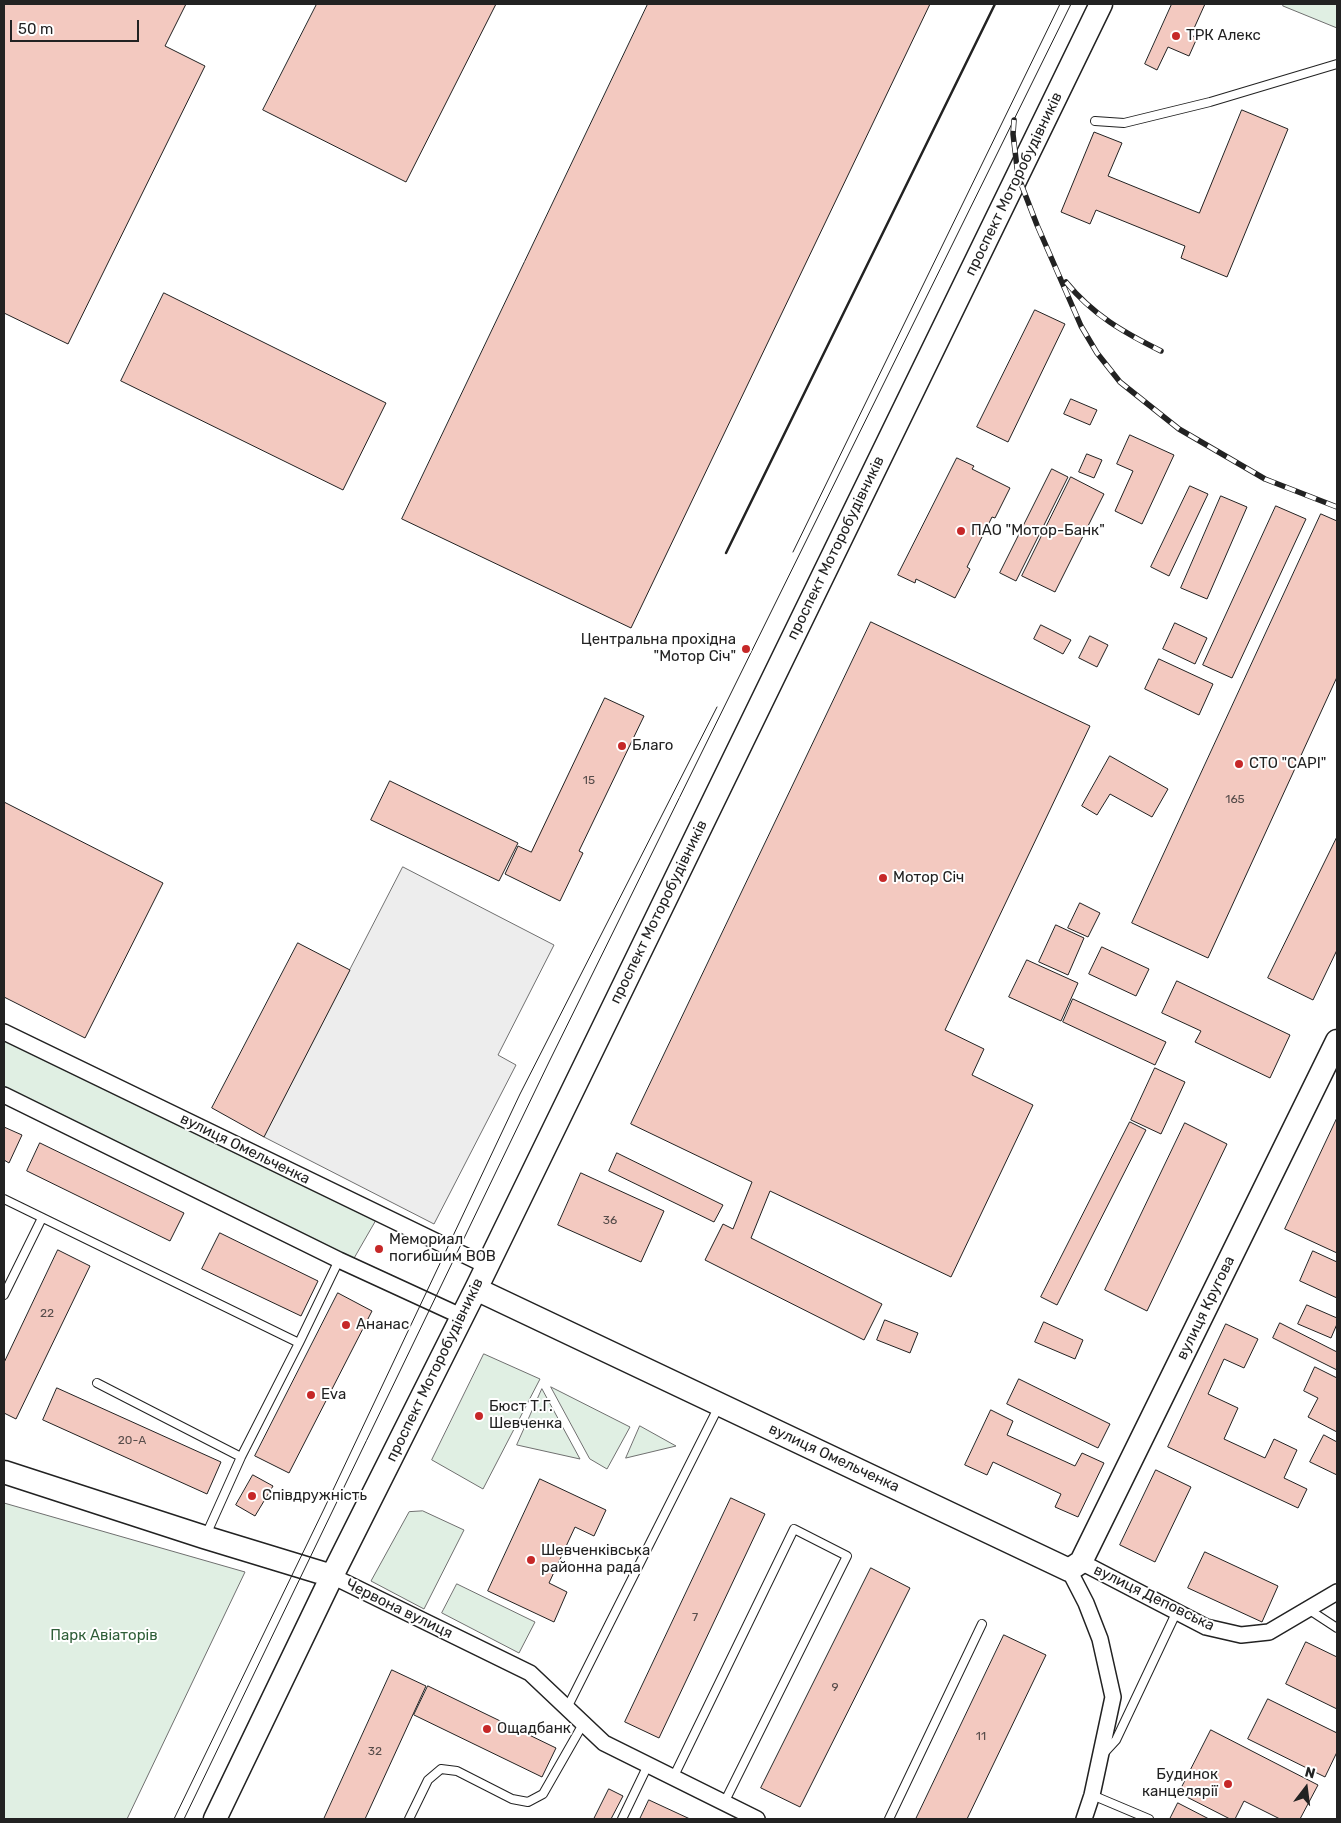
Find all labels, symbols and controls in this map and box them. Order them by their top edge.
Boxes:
scale bar [12,10,141,42]
text: 50 m [18,20,53,38]
place label: ТРК Алекс [1186,27,1261,45]
marker: ТРК Алекс [1170,30,1182,42]
street label: проспект Моторобудівників [962,89,1066,279]
street label: проспект Моторобудівників [784,453,888,643]
place label: ПАО "Мотор-Банк" [971,522,1105,540]
marker: ПАО "Мотор-Банк" [955,525,967,537]
place label: Центральна прохідна "Мотор Січ" [581,631,736,666]
marker: Центральна прохідна "Мотор Січ" [740,643,752,655]
place label: Благо [632,737,673,755]
marker: Благо [616,740,628,752]
place label: СТО "CAPI" [1249,755,1326,773]
marker: СТО "CAPI" [1233,758,1245,770]
house number: 15 [583,774,595,788]
house number: 165 [1225,793,1245,807]
street label: проспект Моторобудівників [607,817,711,1007]
place label: Мотор Січ [893,869,964,887]
marker: Мотор Січ [877,872,889,884]
street label: вулиця Омельченка [177,1110,313,1188]
house number: 36 [603,1214,617,1228]
place label: Мемориал погибшим ВОВ [389,1231,496,1266]
marker: Мемориал погибшим ВОВ [373,1243,385,1255]
street label: вулиця Кругова [1173,1253,1239,1363]
street label: проспект Моторобудівників [383,1275,487,1465]
house number: 22 [40,1307,54,1321]
place label: Ананас [356,1316,409,1334]
marker: Ананас [340,1319,352,1331]
place label: Eva [321,1386,346,1404]
marker: Eva [305,1389,317,1401]
place label: Бюст Т.Г. Шевченка [489,1398,562,1433]
marker: Бюст Т.Г. Шевченка [473,1410,485,1422]
street label: вулиця Омельченка [766,1420,902,1496]
house number: 20-А [118,1434,146,1448]
place label: Співдружність [262,1487,367,1505]
marker: Співдружність [246,1490,258,1502]
place label: Шевченківська районна рада [541,1542,650,1577]
marker: Шевченківська районна рада [525,1554,537,1566]
street label: вулиця Деповська [1091,1561,1217,1635]
street label: Червона вулиця [343,1575,455,1643]
house number: 7 [692,1611,698,1625]
park label: Парк Авіаторів [50,1627,158,1645]
house number: 9 [831,1681,839,1695]
place label: Ощадбанк [497,1720,571,1738]
marker: Ощадбанк [481,1723,493,1735]
house number: 11 [976,1730,986,1744]
house number: 32 [368,1745,382,1759]
north arrow [1281,1763,1331,1813]
text: N [1303,1764,1317,1783]
place label: Будинок канцелярії [1142,1766,1218,1801]
marker: Будинок канцелярії [1222,1778,1234,1790]

